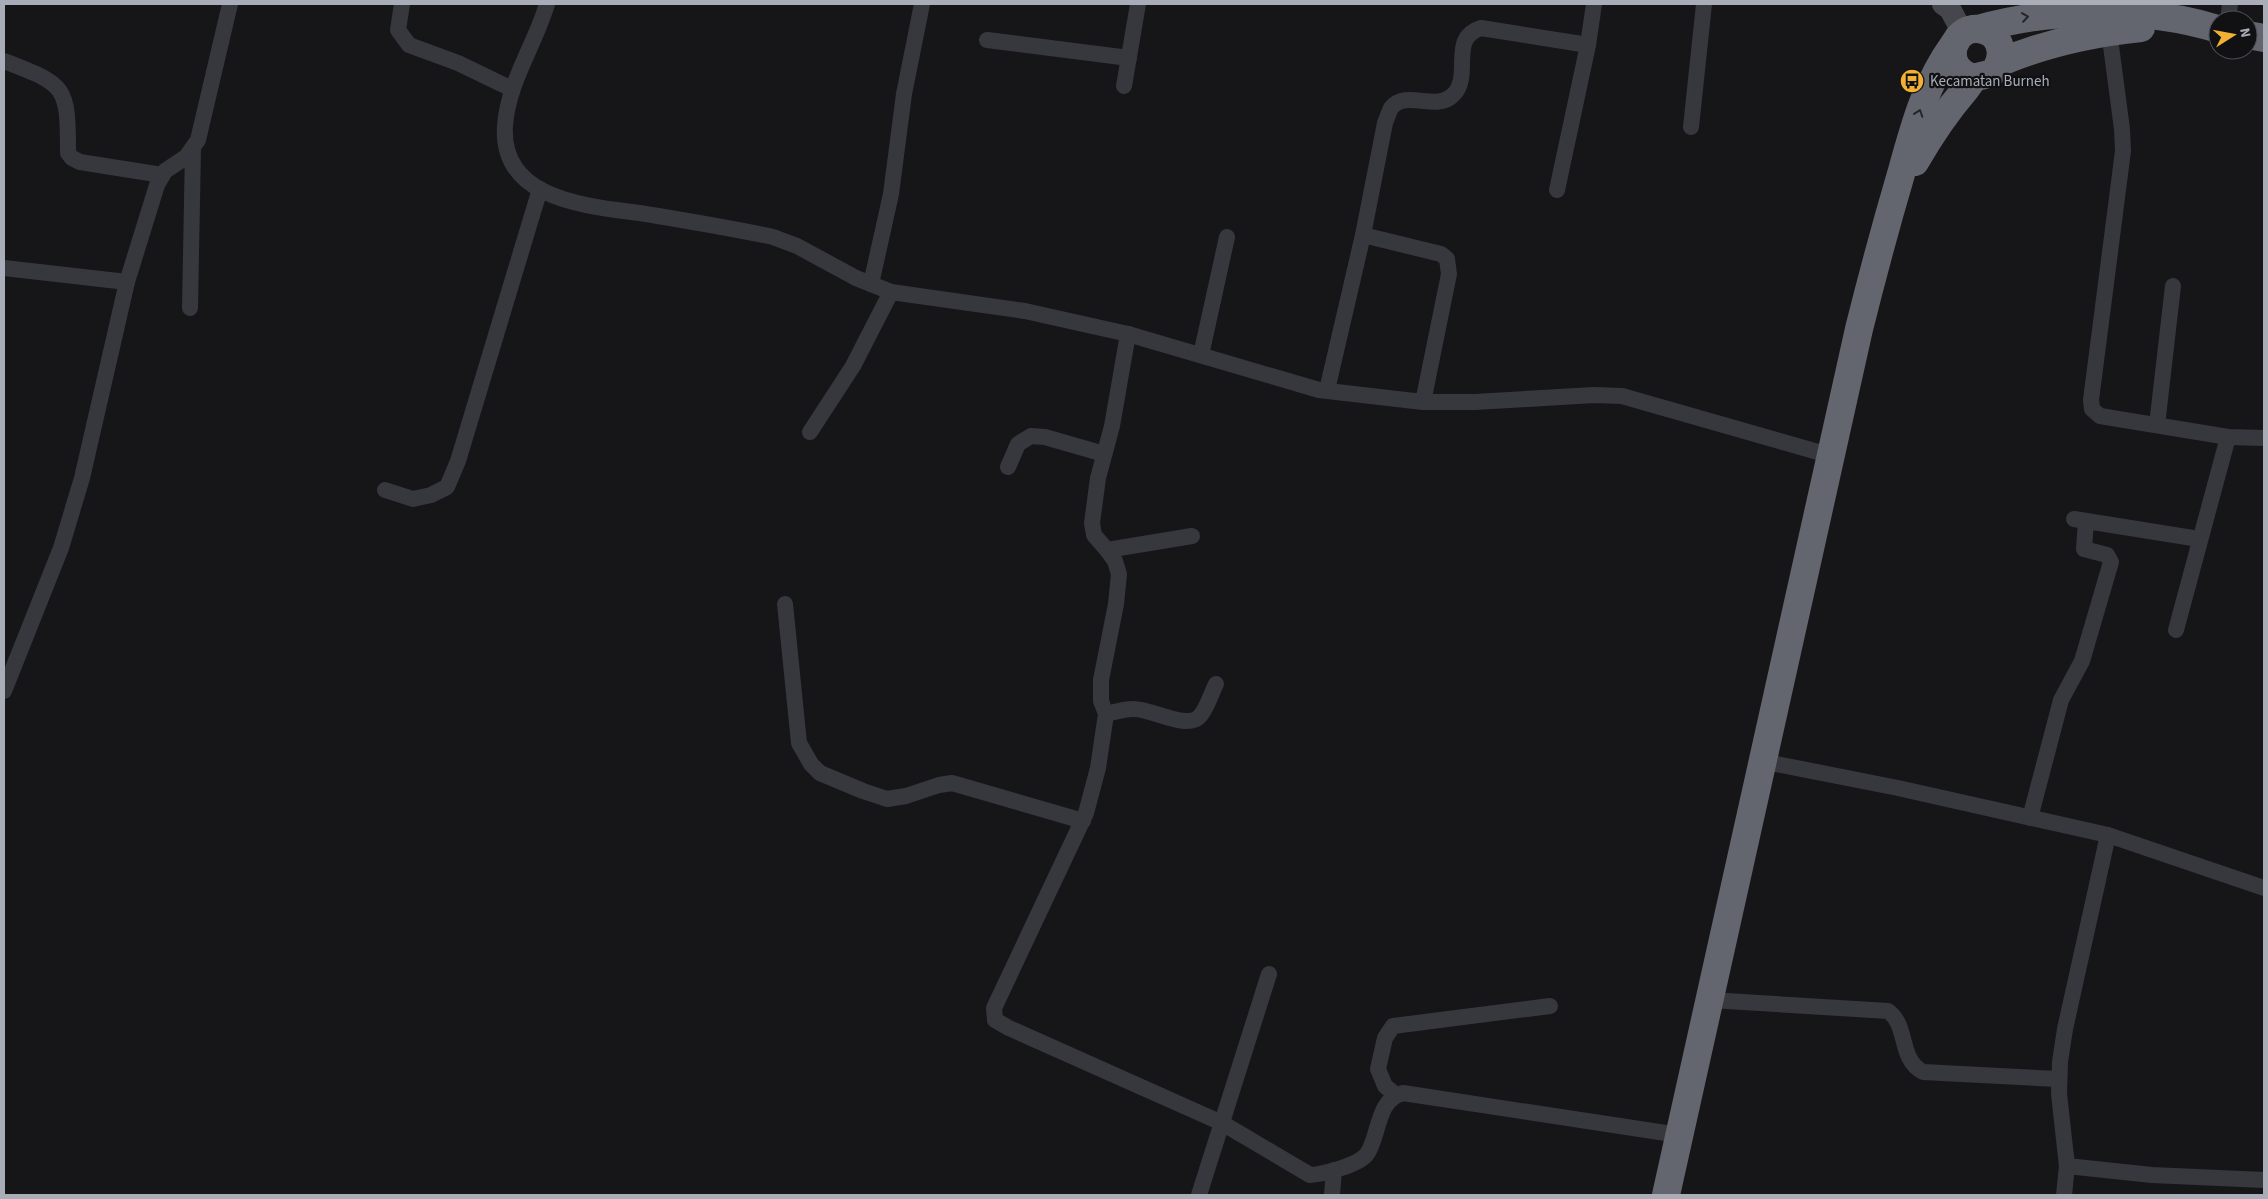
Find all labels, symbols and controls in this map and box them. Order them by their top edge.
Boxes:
north arrow [2208,10,2258,60]
one-way arrow [2021,13,2030,23]
text: N [2234,26,2255,39]
bus stop icon: Kecamatan Burneh [1899,68,1925,94]
place label: Kecamatan Burneh [1930,71,2050,92]
one-way arrow [1913,109,1923,118]

